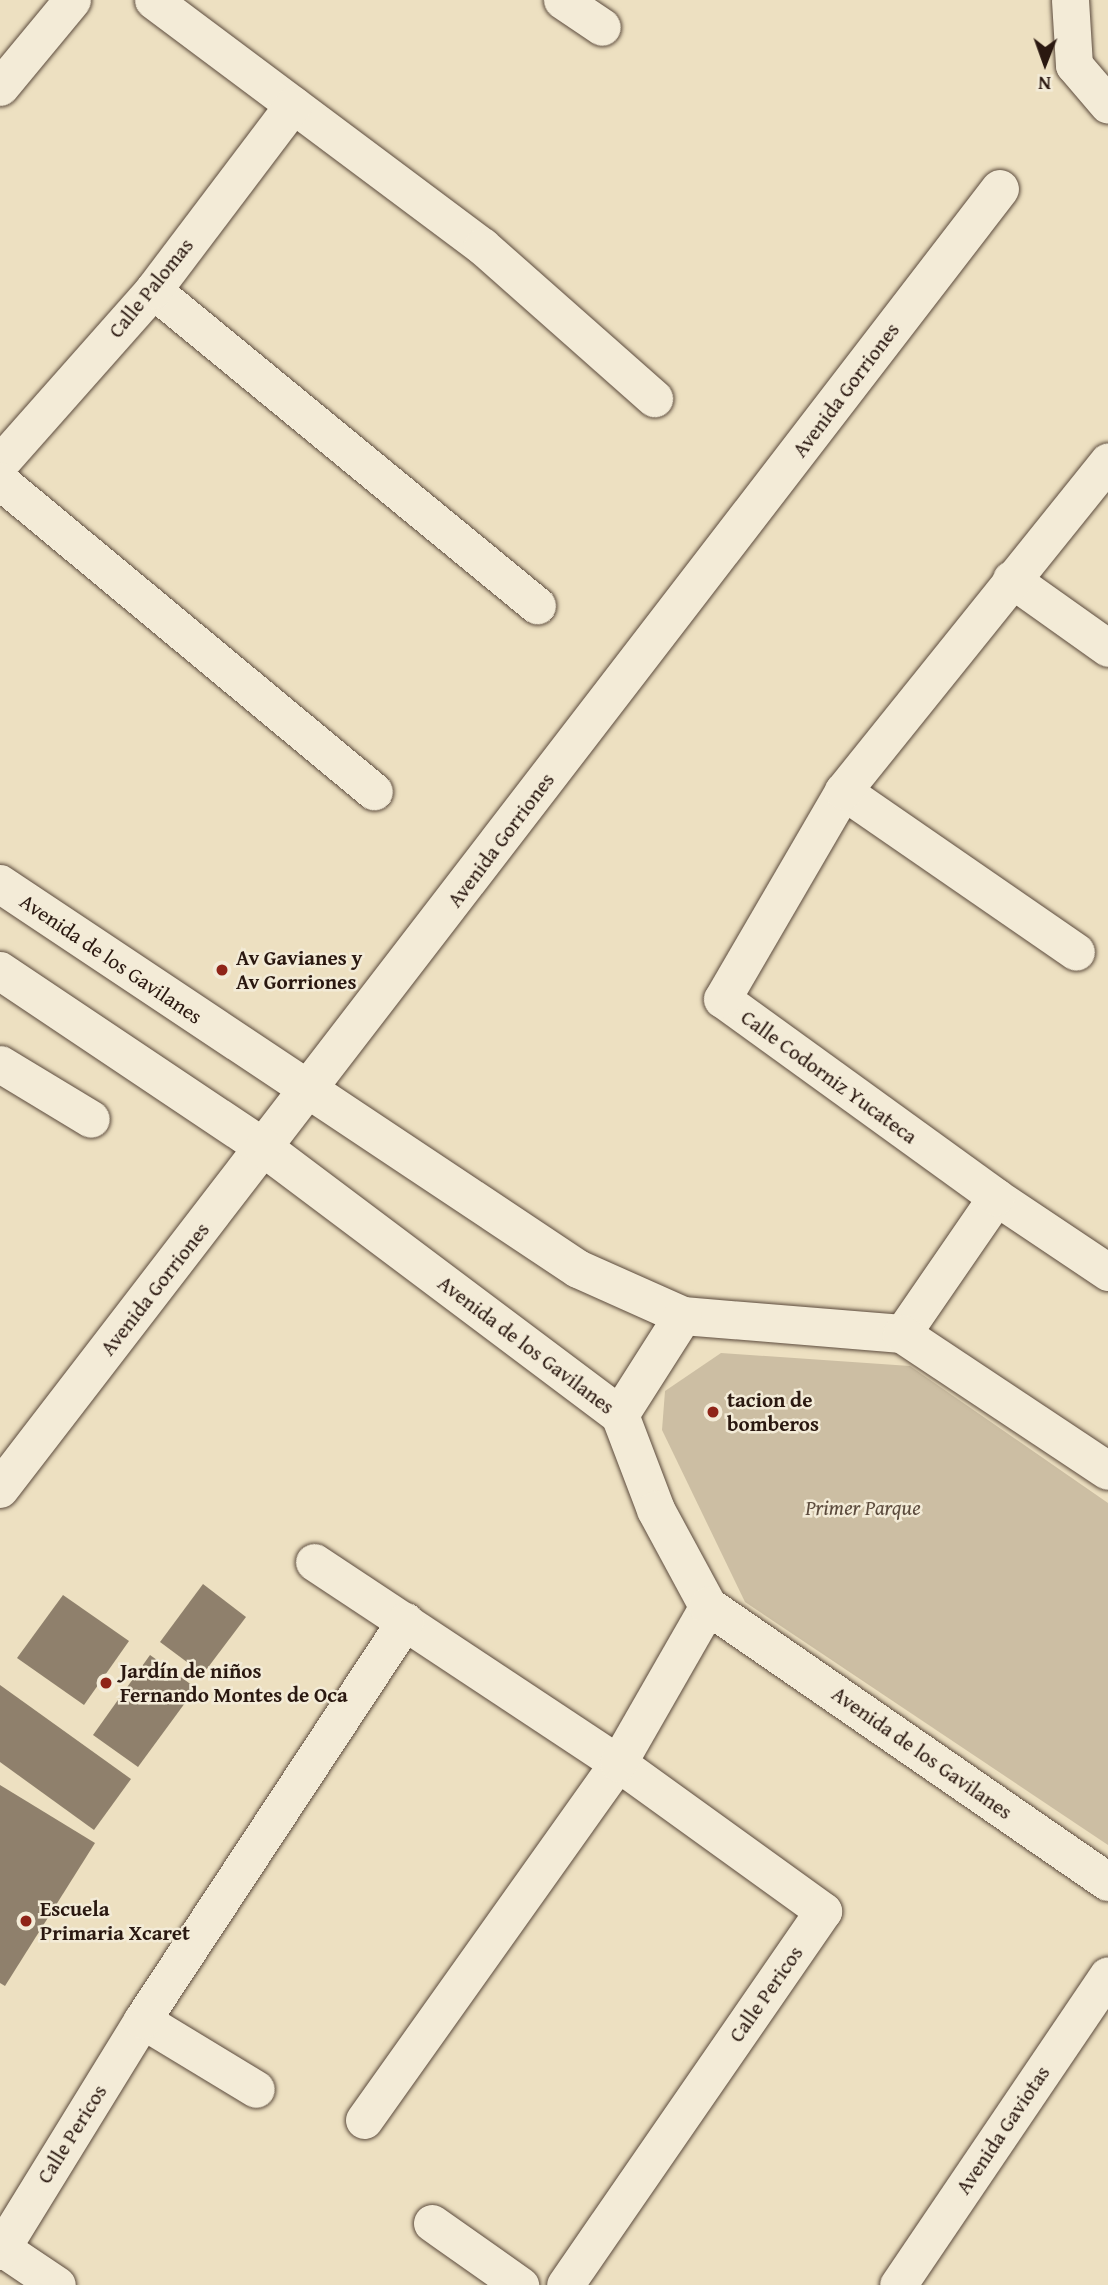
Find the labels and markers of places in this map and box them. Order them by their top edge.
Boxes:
place label: Av Gavianes y Av Gorriones [236,945,362,995]
marker: Av Gavianes y Av Gorriones [214,962,230,978]
place label: tacion de bomberos [727,1387,819,1437]
marker: tacion de bomberos [705,1404,721,1420]
place label: Jardín de niños Fernando Montes de Oca [120,1658,348,1708]
marker: Jardín de niños Fernando Montes de Oca [98,1675,114,1691]
place label: Escuela Primaria Xcaret [40,1896,190,1946]
marker: Escuela Primaria Xcaret [18,1913,34,1929]

